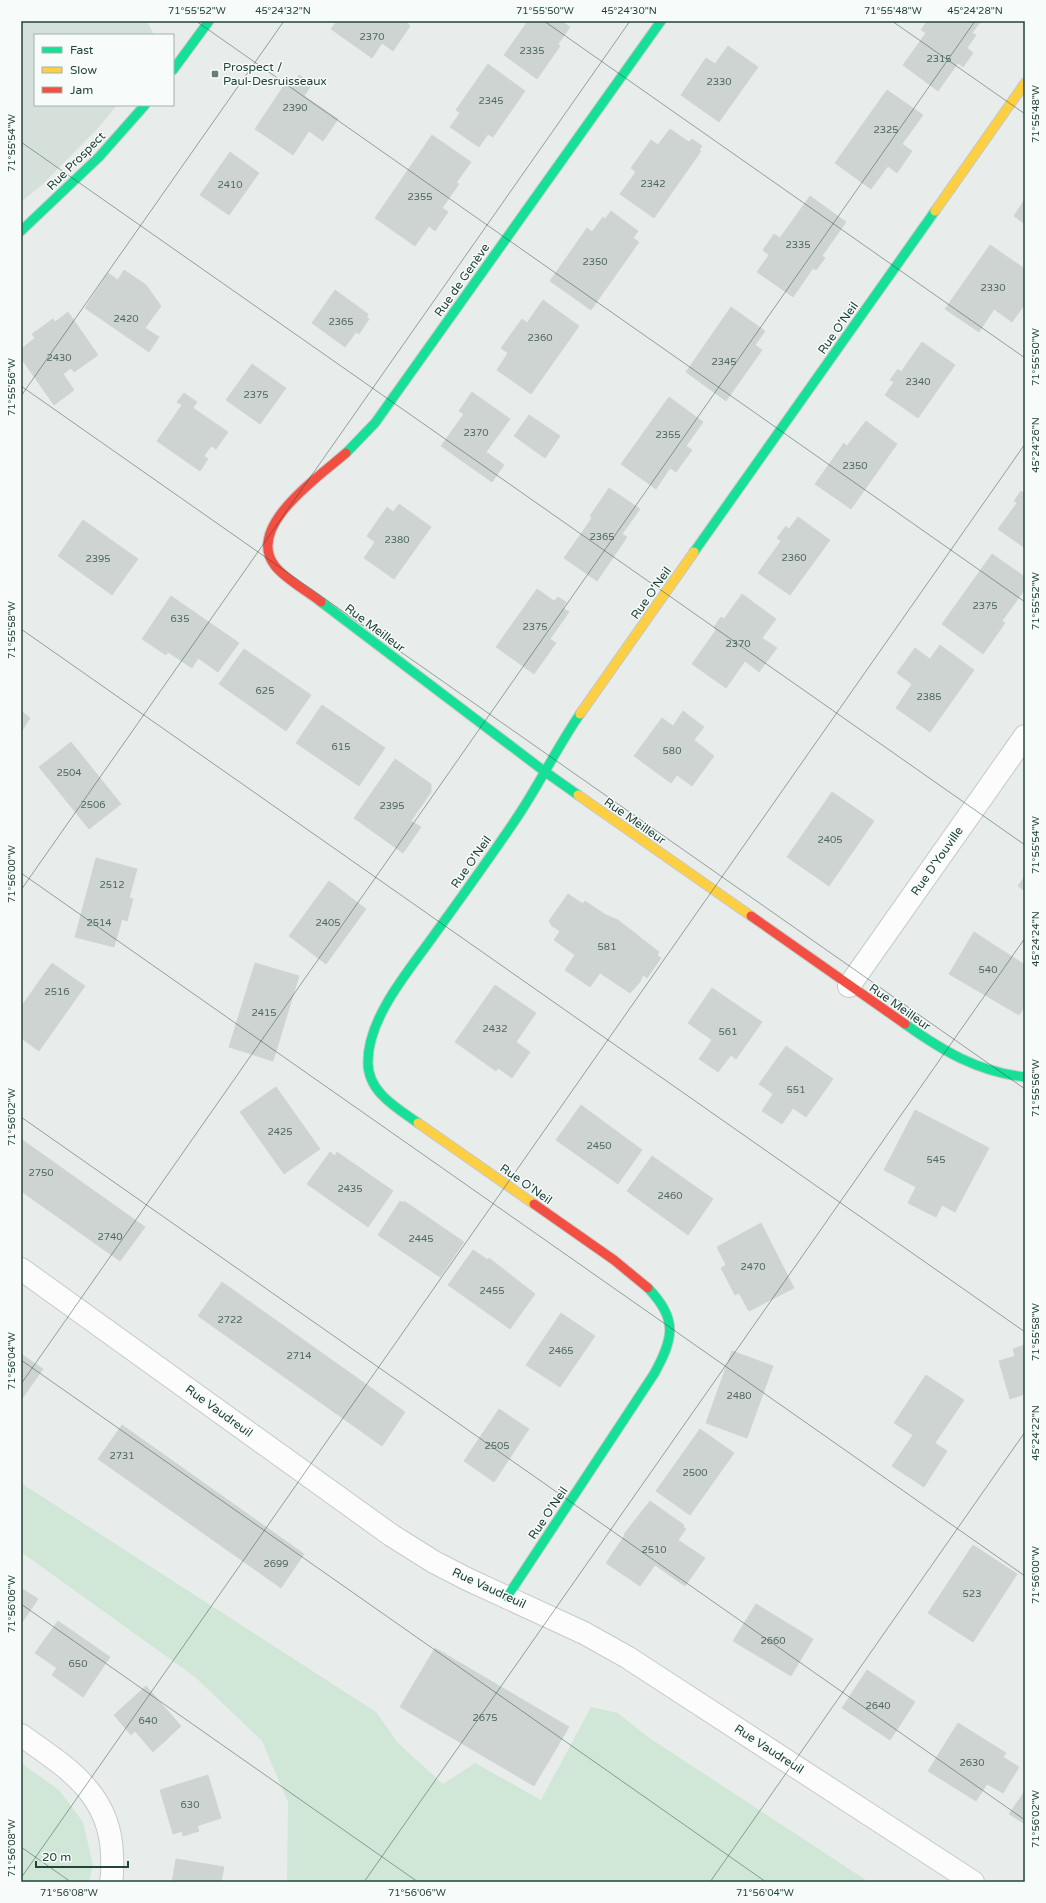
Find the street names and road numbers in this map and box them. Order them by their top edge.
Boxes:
street label: Rue Prospect [44,129,108,193]
street label: Rue de Genève [432,240,493,319]
street label: Rue O'Neil [815,299,861,357]
street label: Rue O'Neil [628,564,674,622]
street label: Rue Meilleur [342,601,408,655]
street label: Rue Meilleur [602,795,669,848]
street label: Rue D'Youville [908,824,966,898]
street label: Rue O'Neil [448,833,494,891]
street label: Rue Meilleur [867,981,934,1034]
street label: Rue O'Neil [497,1161,555,1207]
street label: Rue Vaudreuil [183,1382,255,1440]
street label: Rue O'Neil [525,1484,571,1542]
street label: Rue Vaudreuil [450,1565,528,1611]
street label: Rue Vaudreuil [732,1721,806,1777]

